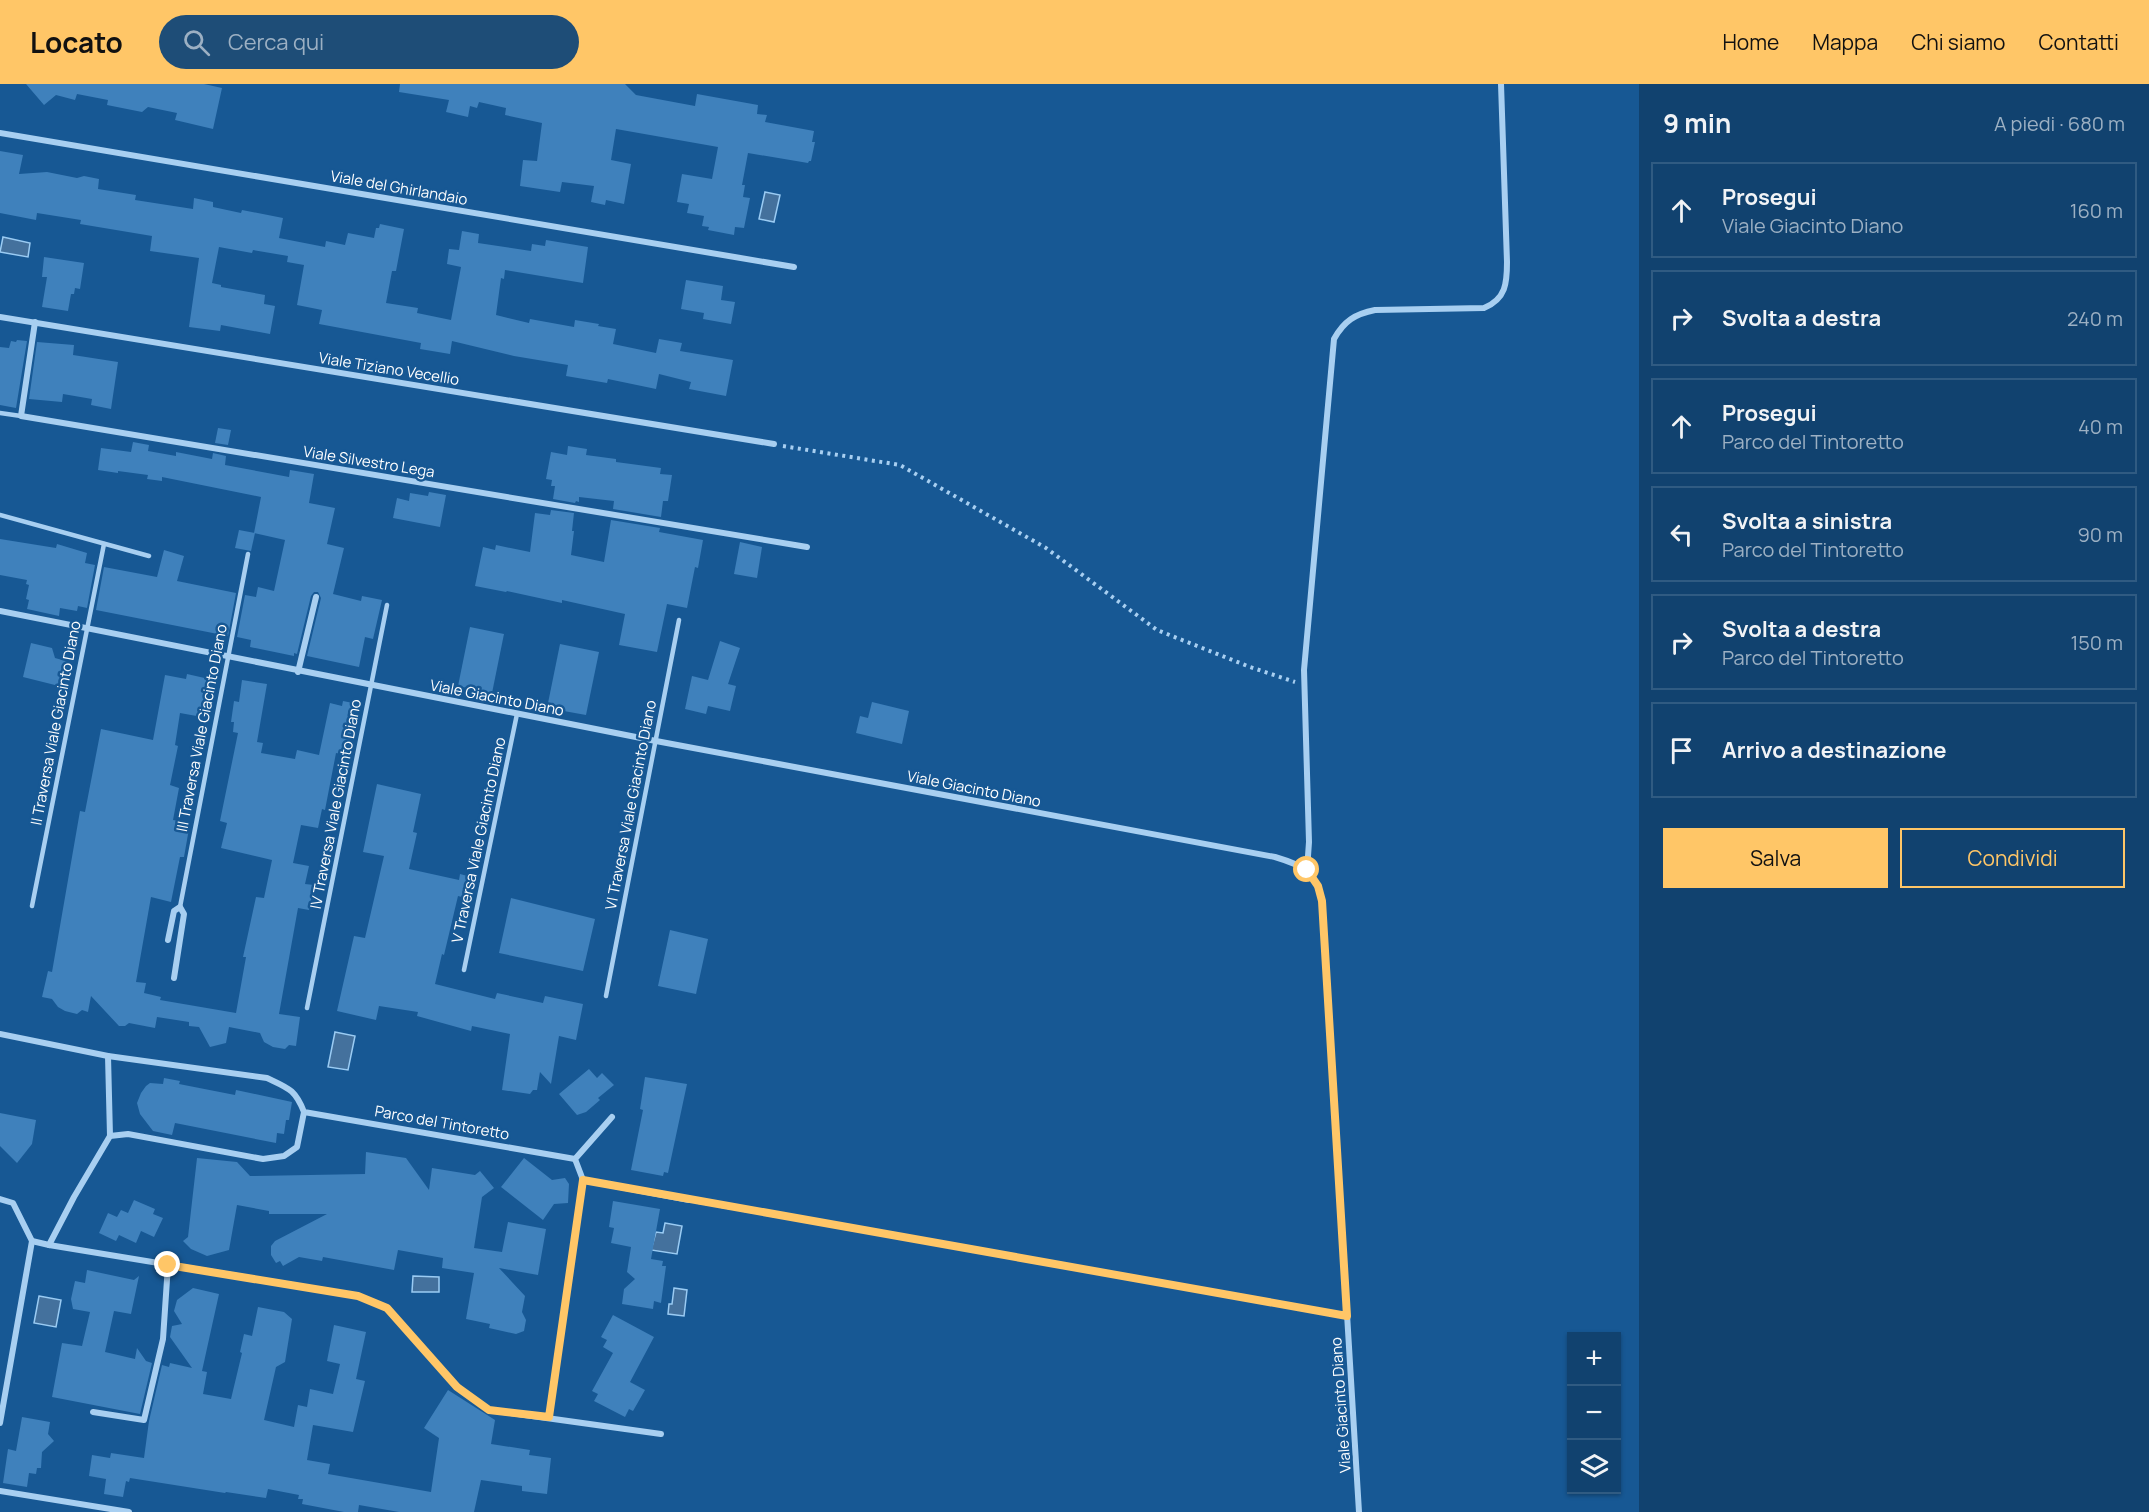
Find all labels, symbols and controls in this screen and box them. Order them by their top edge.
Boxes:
search box [159,15,579,69]
text: Locato [30,23,123,61]
icon: search [180,26,213,59]
text: Cerca qui [228,27,324,57]
text: Home [1722,28,1779,56]
text: Mappa [1812,28,1878,56]
text: Chi siamo [1911,28,2006,56]
text: Contatti [2039,28,2119,56]
text: 9 min [1663,105,1731,141]
text: A piedi · 680 m [1994,110,2125,137]
street label: Viale del Ghirlandaio [329,165,469,210]
text: Prosegui [1722,182,1817,212]
icon: ahead [1665,194,1698,227]
text: 160 m [2070,197,2123,224]
text: Viale Giacinto Diano [1722,212,1903,239]
icon: right [1665,302,1698,335]
text: Svolta a destra [1722,303,1881,333]
text: 240 m [2067,305,2123,332]
street label: Viale Tiziano Vecellio [317,347,461,390]
text: Prosegui [1722,398,1817,428]
icon: ahead [1665,410,1698,443]
text: 40 m [2078,413,2123,440]
text: Parco del Tintoretto [1722,428,1904,455]
street label: Viale Silvestro Lega [302,441,436,482]
text: Svolta a sinistra [1722,506,1892,536]
icon: left [1665,518,1698,551]
text: 90 m [2077,521,2123,548]
text: Parco del Tintoretto [1722,536,1904,563]
text: Svolta a destra [1722,614,1881,644]
street label: II Traversa Viale Giacinto Diano [25,619,86,827]
street label: III Traversa Viale Giacinto Diano [171,622,232,834]
icon: right [1665,626,1698,659]
text: 150 m [2070,629,2123,656]
text: Parco del Tintoretto [1722,644,1904,671]
street label: Viale Giacinto Diano [428,674,566,721]
street label: IV Traversa Viale Giacinto Diano [305,697,366,911]
street label: VI Traversa Viale Giacinto Diano [600,698,661,912]
icon: arrive [1665,734,1698,767]
street label: V Traversa Viale Giacinto Diano [446,735,511,945]
text: Arrivo a destinazione [1722,735,1946,765]
street label: Viale Giacinto Diano [905,765,1043,812]
button: Salva [1663,828,1888,888]
button: Condividi [1900,828,2125,888]
route start [1293,856,1319,882]
street label: Parco del Tintoretto [373,1100,511,1145]
route end [154,1251,180,1277]
map controls [1567,1332,1621,1494]
button: + [1567,1332,1621,1386]
street label: Viale Giacinto Diano [1325,1336,1356,1474]
button: − [1567,1386,1621,1440]
button: layers [1567,1440,1621,1494]

